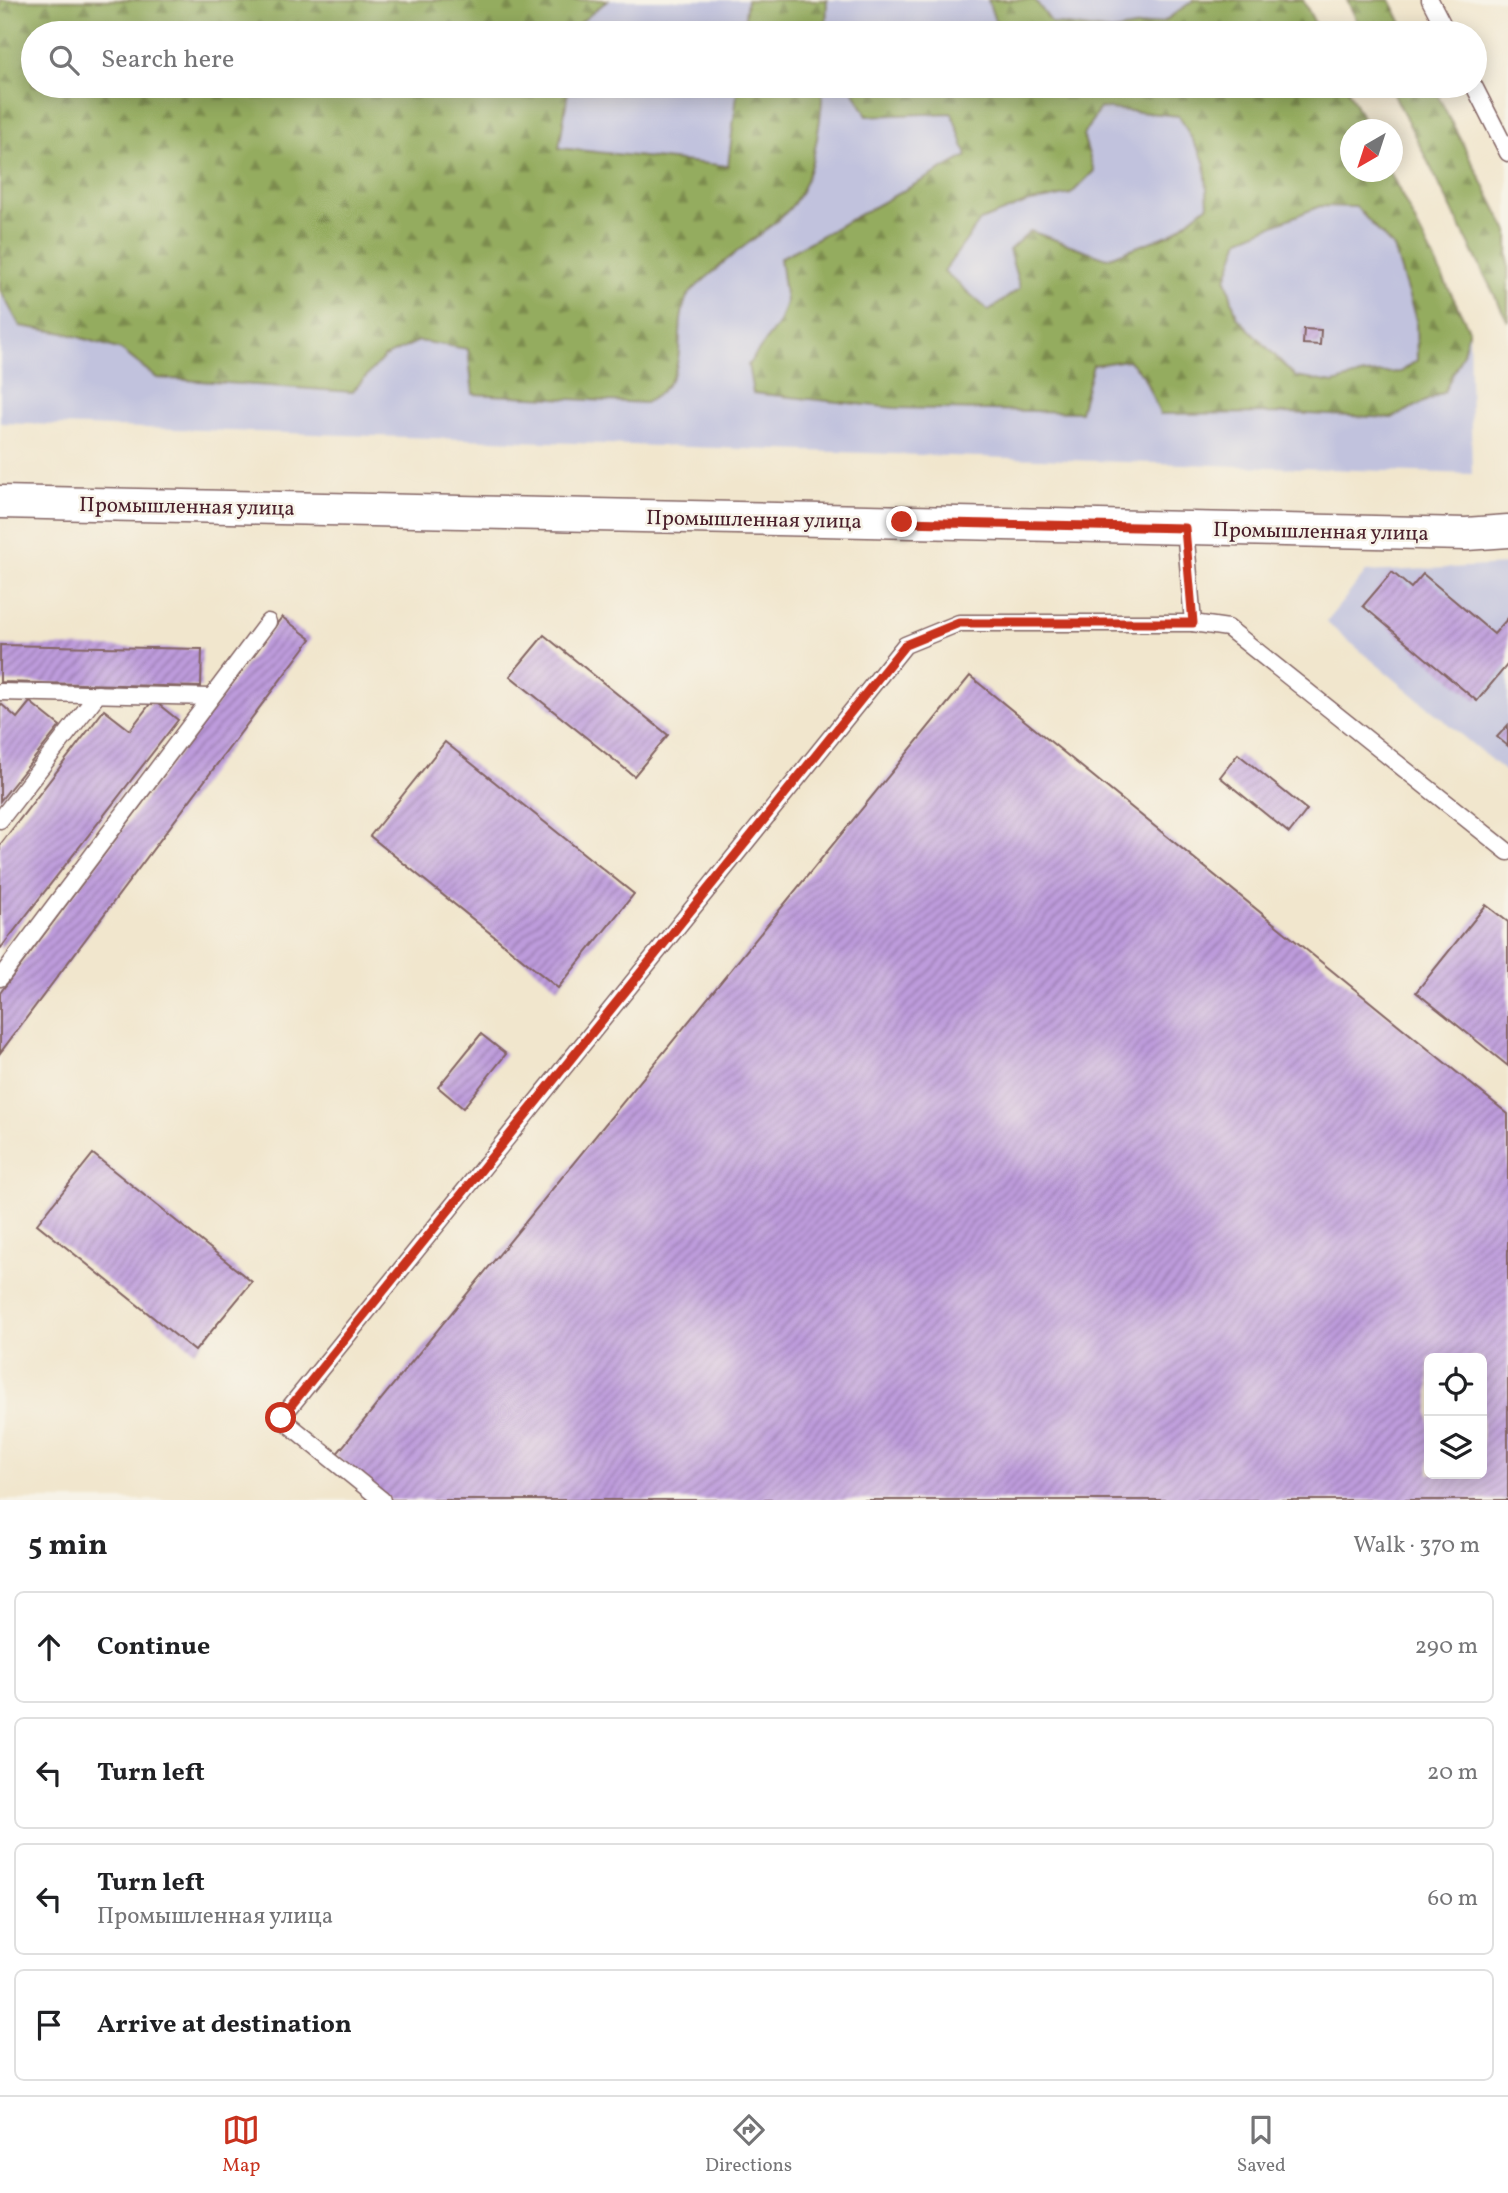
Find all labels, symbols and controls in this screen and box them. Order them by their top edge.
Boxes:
search box [21,21,1487,98]
icon: search [45,41,83,79]
text: Search here [101,42,234,78]
north arrow [1340,119,1403,182]
street label: Промышленная улица [79,491,295,524]
street label: Промышленная улица [646,504,862,537]
route end [886,506,917,537]
street label: Промышленная улица [1213,516,1429,549]
map controls [1424,1353,1487,1479]
button: locate [1424,1353,1487,1416]
route start [265,1402,296,1433]
button: layers [1424,1416,1487,1479]
text: 5 min [28,1525,108,1567]
text: Walk · 370 m [1353,1530,1480,1562]
icon: ahead [30,1628,68,1666]
text: Continue [97,1629,210,1665]
text: 290 m [1415,1631,1478,1663]
icon: left [30,1754,68,1792]
text: Turn left [97,1755,205,1791]
text: 20 m [1427,1757,1478,1789]
text: Turn left [97,1865,205,1901]
icon: left [30,1880,68,1918]
text: 60 m [1428,1883,1478,1915]
text: Промышленная улица [97,1901,333,1933]
icon: arrive [30,2006,68,2044]
text: Arrive at destination [97,2007,352,2043]
tab: Map [222,2111,260,2179]
tab: Directions [705,2111,792,2179]
tab: Saved [1237,2111,1286,2179]

